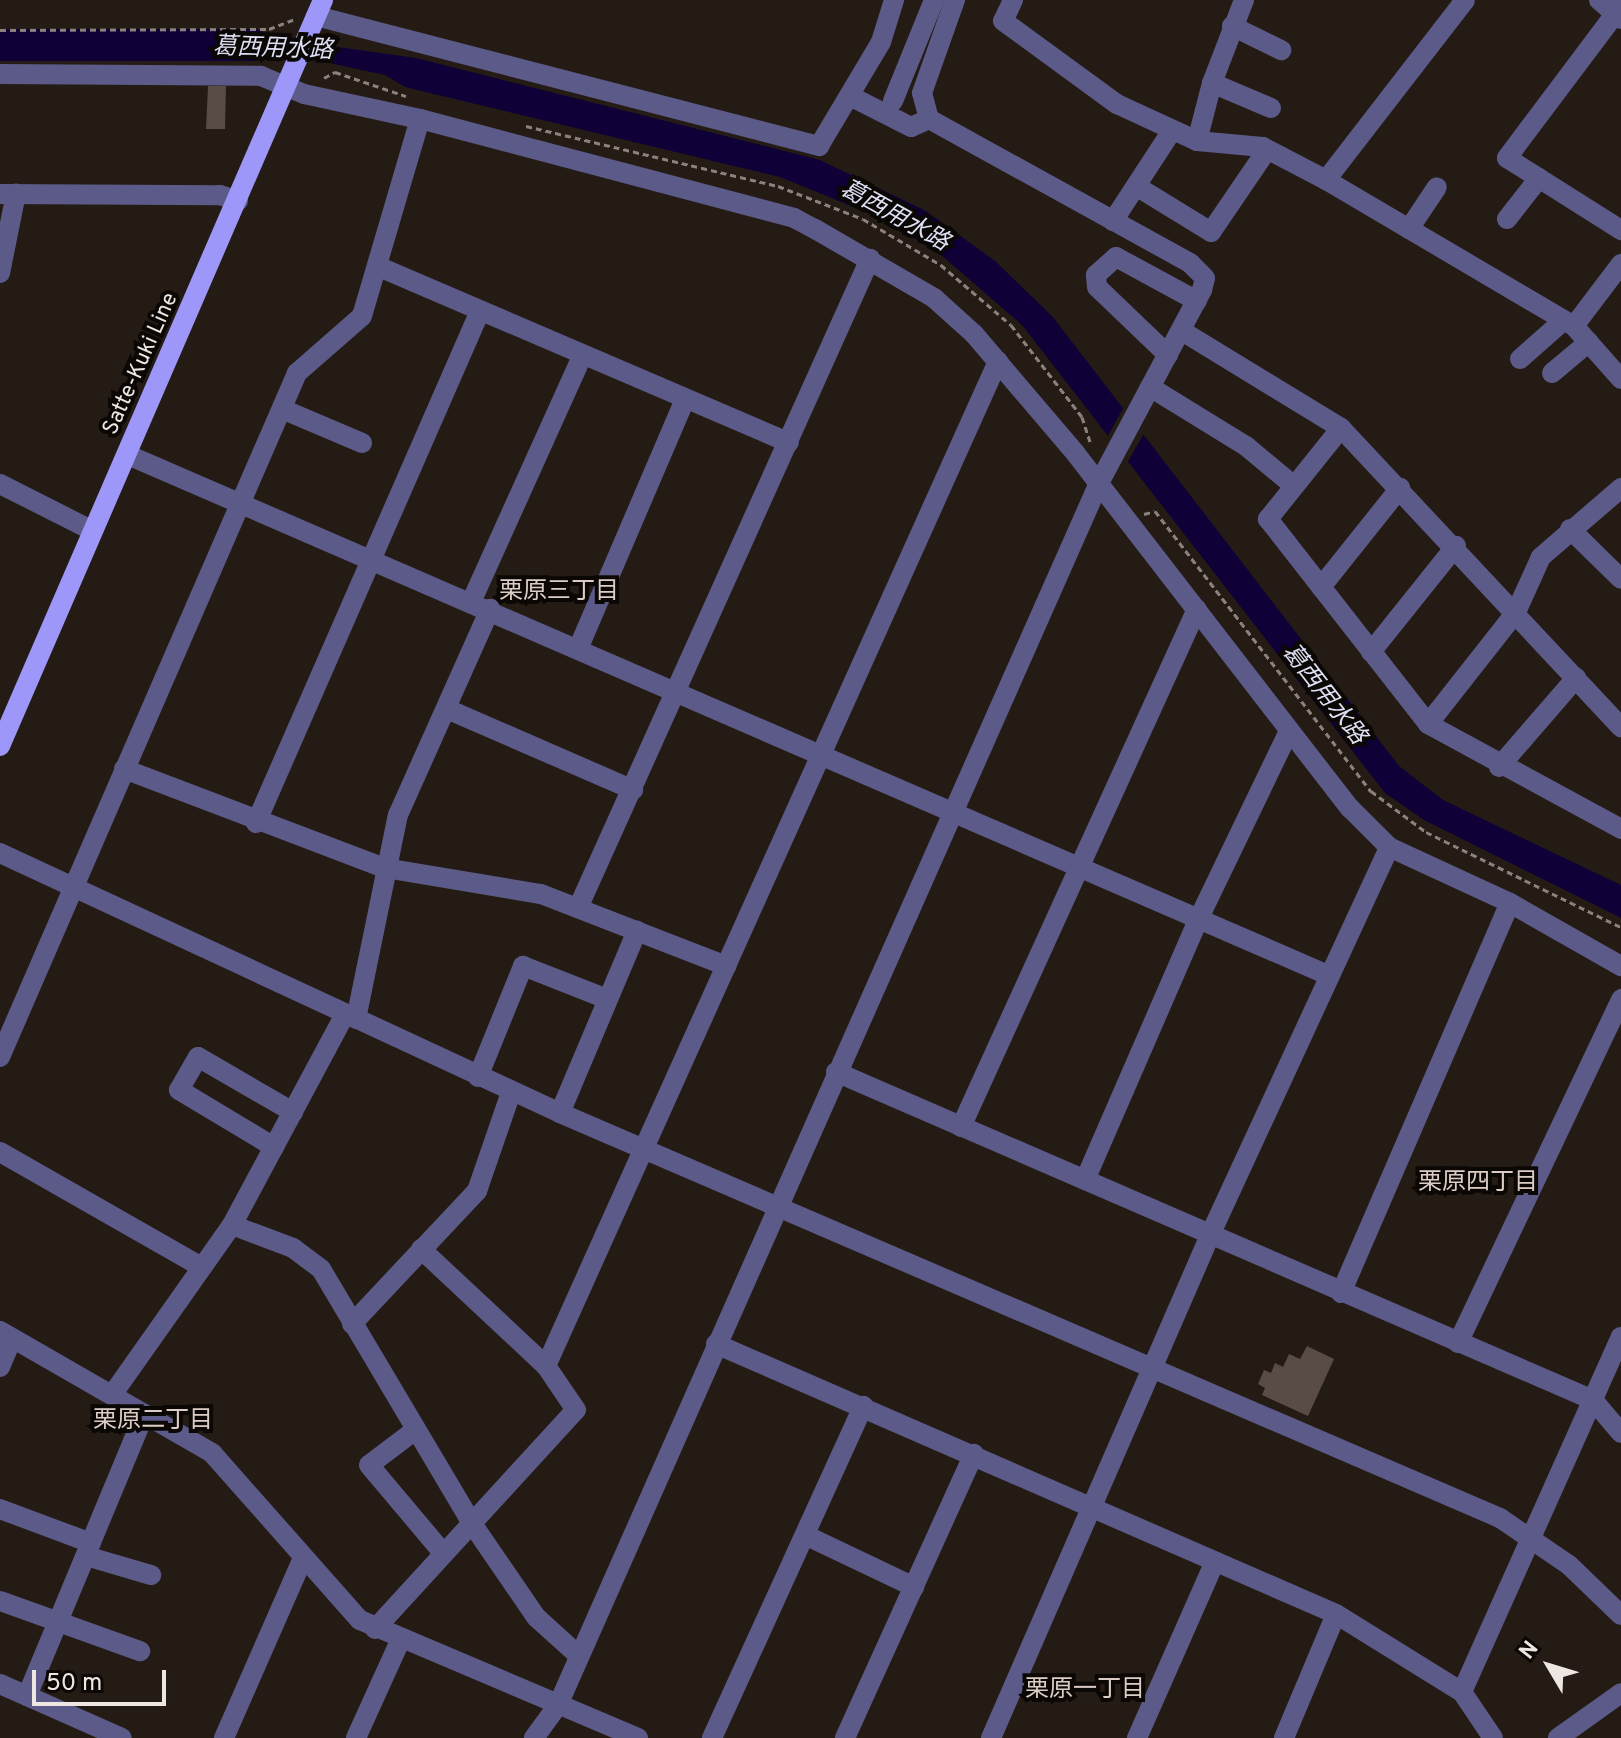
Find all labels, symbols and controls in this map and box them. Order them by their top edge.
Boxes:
water label: 葛西用水路 [213,34,333,66]
water label: 葛西用水路 [835,175,953,259]
street label: Satte-Kuki Line [98,289,184,439]
district label: 栗原三丁目 [499,579,619,607]
water label: 葛西用水路 [1275,639,1371,751]
district label: 栗原四丁目 [1418,1170,1538,1198]
district label: 栗原二丁目 [93,1408,213,1436]
north arrow [1509,1626,1589,1706]
text: N [1514,1636,1545,1665]
scale bar [36,1654,170,1704]
text: 50 m [46,1669,102,1699]
district label: 栗原一丁目 [1025,1677,1145,1705]

